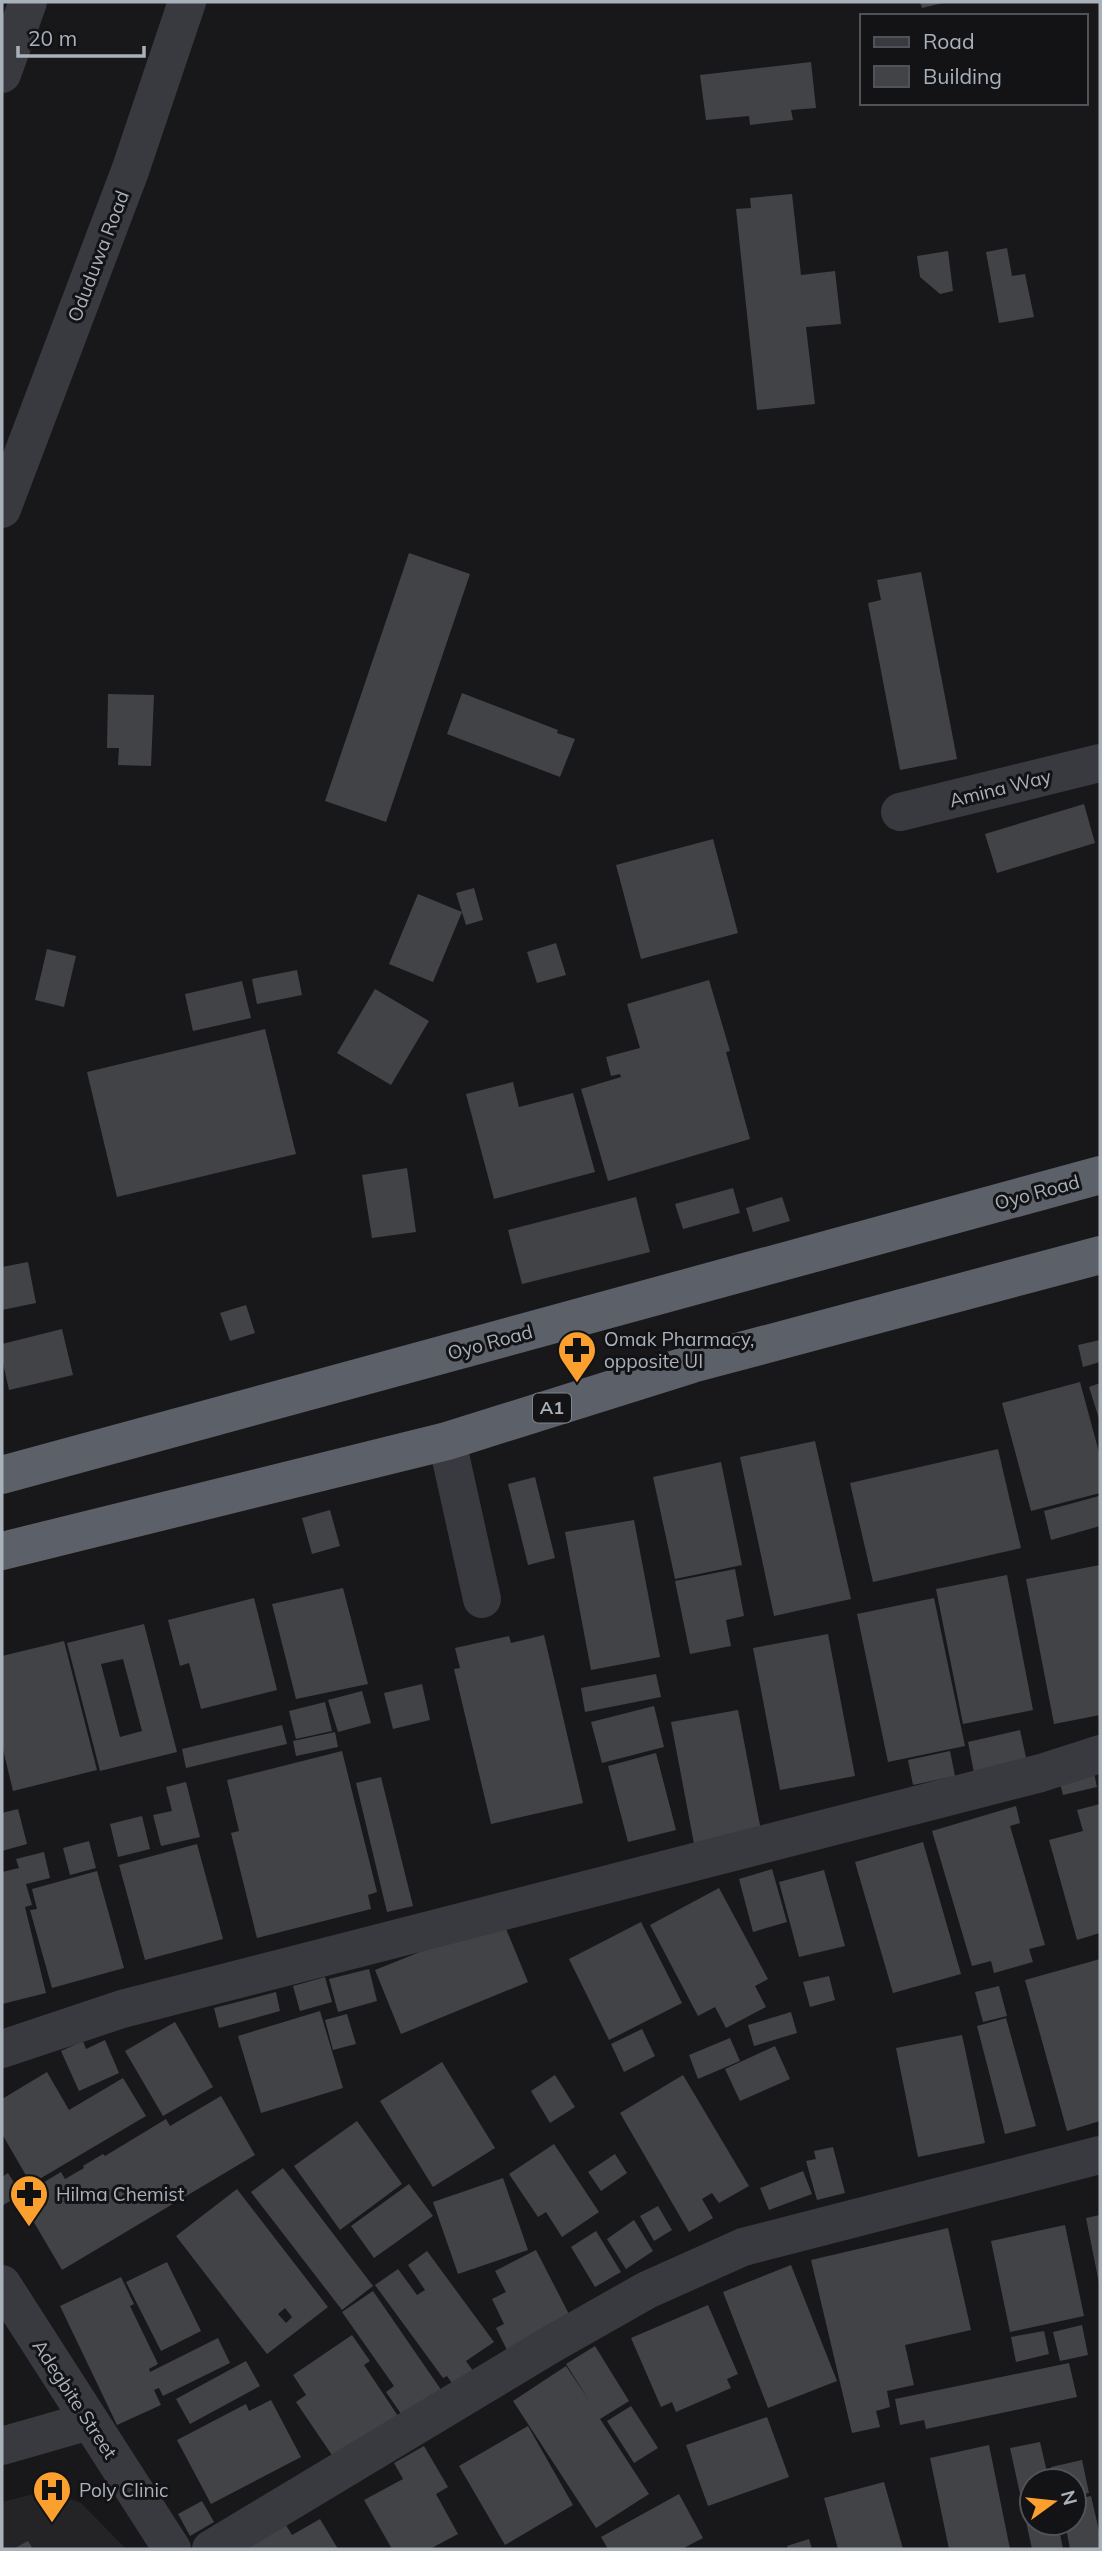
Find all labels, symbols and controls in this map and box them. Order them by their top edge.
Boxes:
scale bar [18,14,144,58]
legend [860,14,1088,105]
text: 20 m [28,25,77,51]
text: Road [923,28,974,54]
text: Building [923,63,1002,89]
street label: Oduduwa Road [62,187,134,325]
street label: Amina Way [947,764,1053,812]
street label: Oyo Road [992,1169,1082,1215]
street label: Oyo Road [445,1319,535,1365]
place label: Omak Pharmacy, opposite UI [604,1327,754,1373]
pharmacy icon: Omak Pharmacy, opposite UI [556,1329,598,1384]
road number: A1 [533,1394,571,1422]
pharmacy icon: Hilma Chemist [8,2173,50,2228]
place label: Hilma Chemist [56,2182,185,2206]
street label: Adegbite Street [28,2335,123,2463]
north arrow [1018,2467,1088,2537]
hospital icon: Poly Clinic [31,2469,73,2524]
place label: Poly Clinic [79,2478,168,2502]
text: N [1056,2488,1083,2508]

